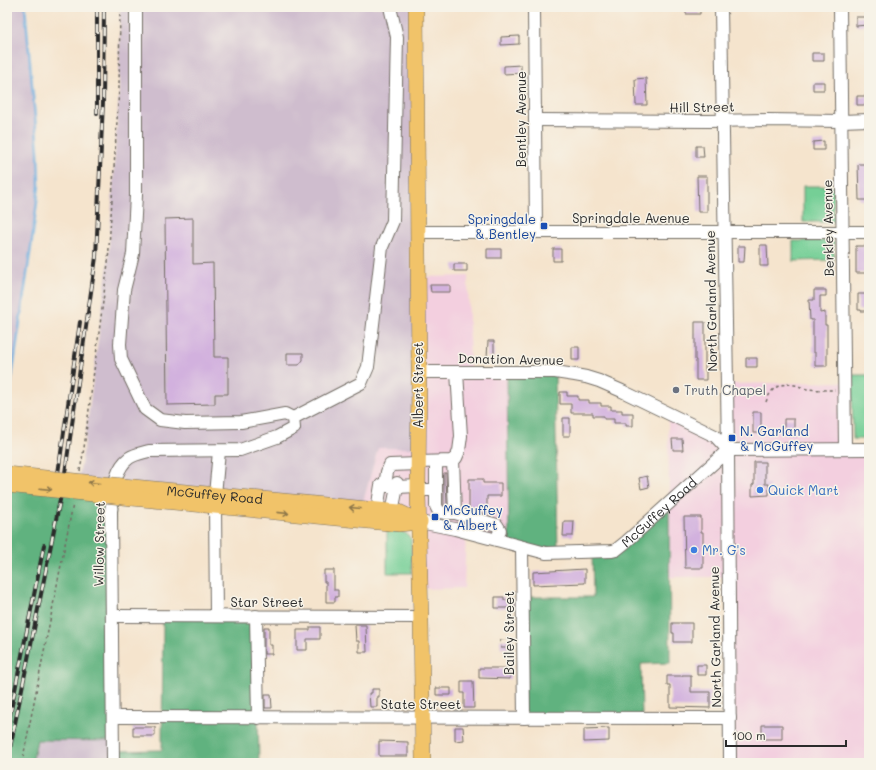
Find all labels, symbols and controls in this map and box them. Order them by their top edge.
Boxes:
street label: Bentley Avenue [512,71,529,167]
street label: Hill Street [669,97,735,116]
street label: Berkley Avenue [818,179,837,277]
street label: Springdale Avenue [572,209,690,226]
place label: Springdale & Bentley [468,210,536,242]
marker: Springdale & Bentley [539,221,549,231]
street label: North Garland Avenue [701,230,720,372]
street label: Albert Street [409,342,426,428]
street label: Donation Avenue [458,349,564,368]
place label: Truth Chapel [684,381,766,398]
marker: Truth Chapel [671,385,681,395]
place label: N. Garland & McGuffey [740,422,813,454]
marker: N. Garland & McGuffey [727,433,737,443]
street label: McGuffey Road [617,473,700,551]
one-way arrow [88,479,101,487]
street label: McGuffey Road [166,481,263,507]
place label: Quick Mart [768,481,839,498]
marker: Quick Mart [755,485,765,495]
one-way arrow [39,486,52,493]
street label: Willow Street [89,501,108,587]
place label: McGuffey & Albert [443,501,503,533]
one-way arrow [349,504,362,512]
one-way arrow [276,509,289,516]
marker: McGuffey & Albert [430,512,440,522]
place label: Mr. G's [702,541,746,558]
marker: Mr. G's [689,545,699,555]
street label: North Garland Avenue [705,566,724,708]
street label: Bailey Street [500,591,517,675]
street label: Star Street [230,593,304,610]
street label: State Street [381,695,461,712]
scale bar [726,722,846,748]
text: 100 m [732,727,766,743]

